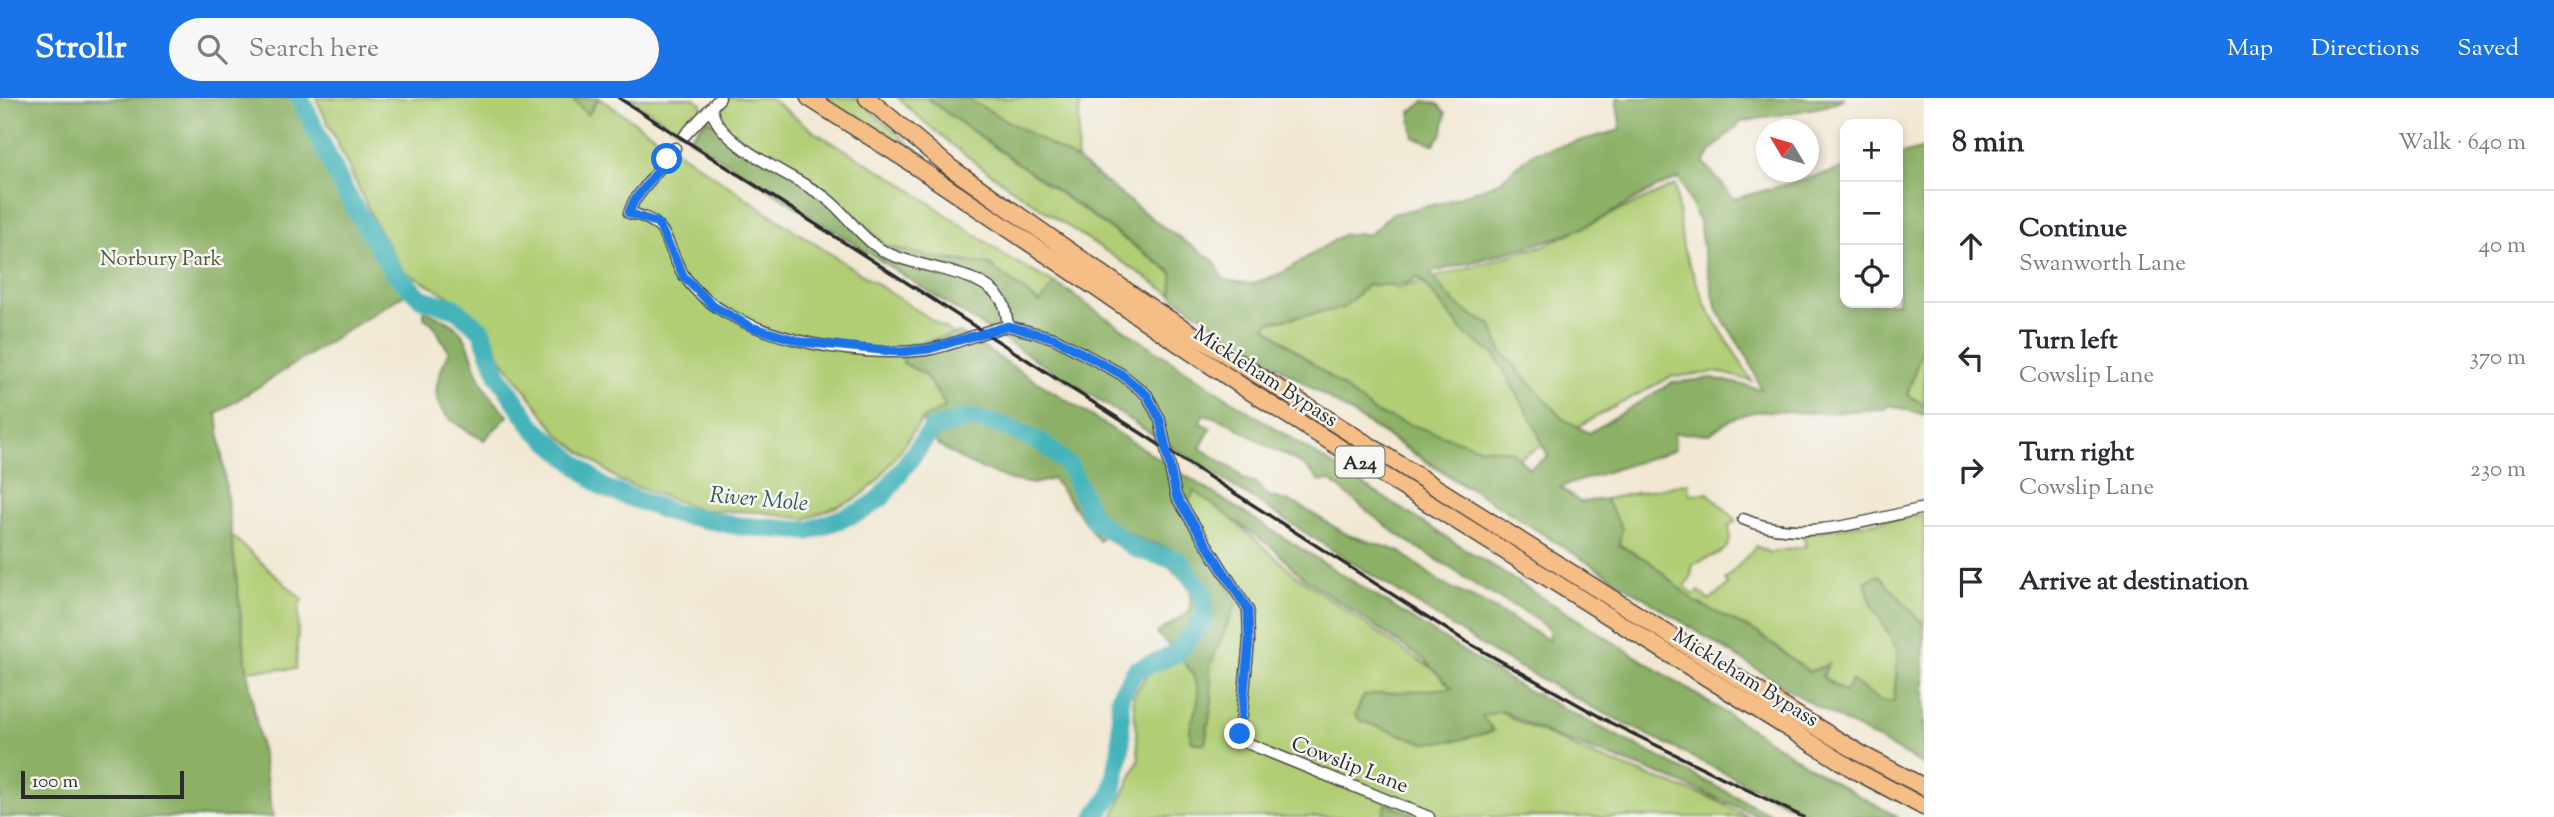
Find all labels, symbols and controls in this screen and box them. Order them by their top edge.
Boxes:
search box [169,18,659,81]
text: Strollr [35,25,127,73]
icon: search [193,30,231,68]
text: Search here [249,31,379,68]
text: Map [2227,32,2273,66]
text: Directions [2311,32,2419,66]
text: Saved [2457,32,2519,66]
north arrow [1756,119,1819,182]
map controls [1840,119,1903,308]
button: + [1840,119,1903,182]
text: 8 min [1952,122,2024,165]
text: Walk · 640 m [2398,127,2526,160]
route start [651,143,682,174]
button: − [1840,182,1903,245]
text: Continue [2019,211,2127,248]
icon: ahead [1952,227,1990,265]
text: 40 m [2479,230,2526,263]
park label: Norbury Park [100,245,223,275]
button: locate [1840,245,1903,308]
text: Swanworth Lane [2019,248,2186,281]
street label: Mickleham Bypass [1187,320,1343,436]
text: Turn left [2019,323,2118,360]
icon: left [1952,339,1990,377]
text: 370 m [2470,342,2526,375]
text: Cowslip Lane [2019,360,2154,393]
text: Turn right [2019,435,2134,472]
road number: A24 [1336,446,1384,478]
icon: right [1952,451,1990,489]
text: 230 m [2470,454,2526,487]
text: Cowslip Lane [2019,472,2154,505]
water label: River Mole [708,480,809,521]
icon: arrive [1952,563,1990,601]
text: Arrive at destination [2019,564,2249,601]
street label: Mickleham Bypass [1666,622,1824,736]
route end [1224,718,1255,749]
street label: Cowslip Lane [1286,730,1412,802]
scale bar [21,768,184,800]
text: 100 m [32,769,78,796]

